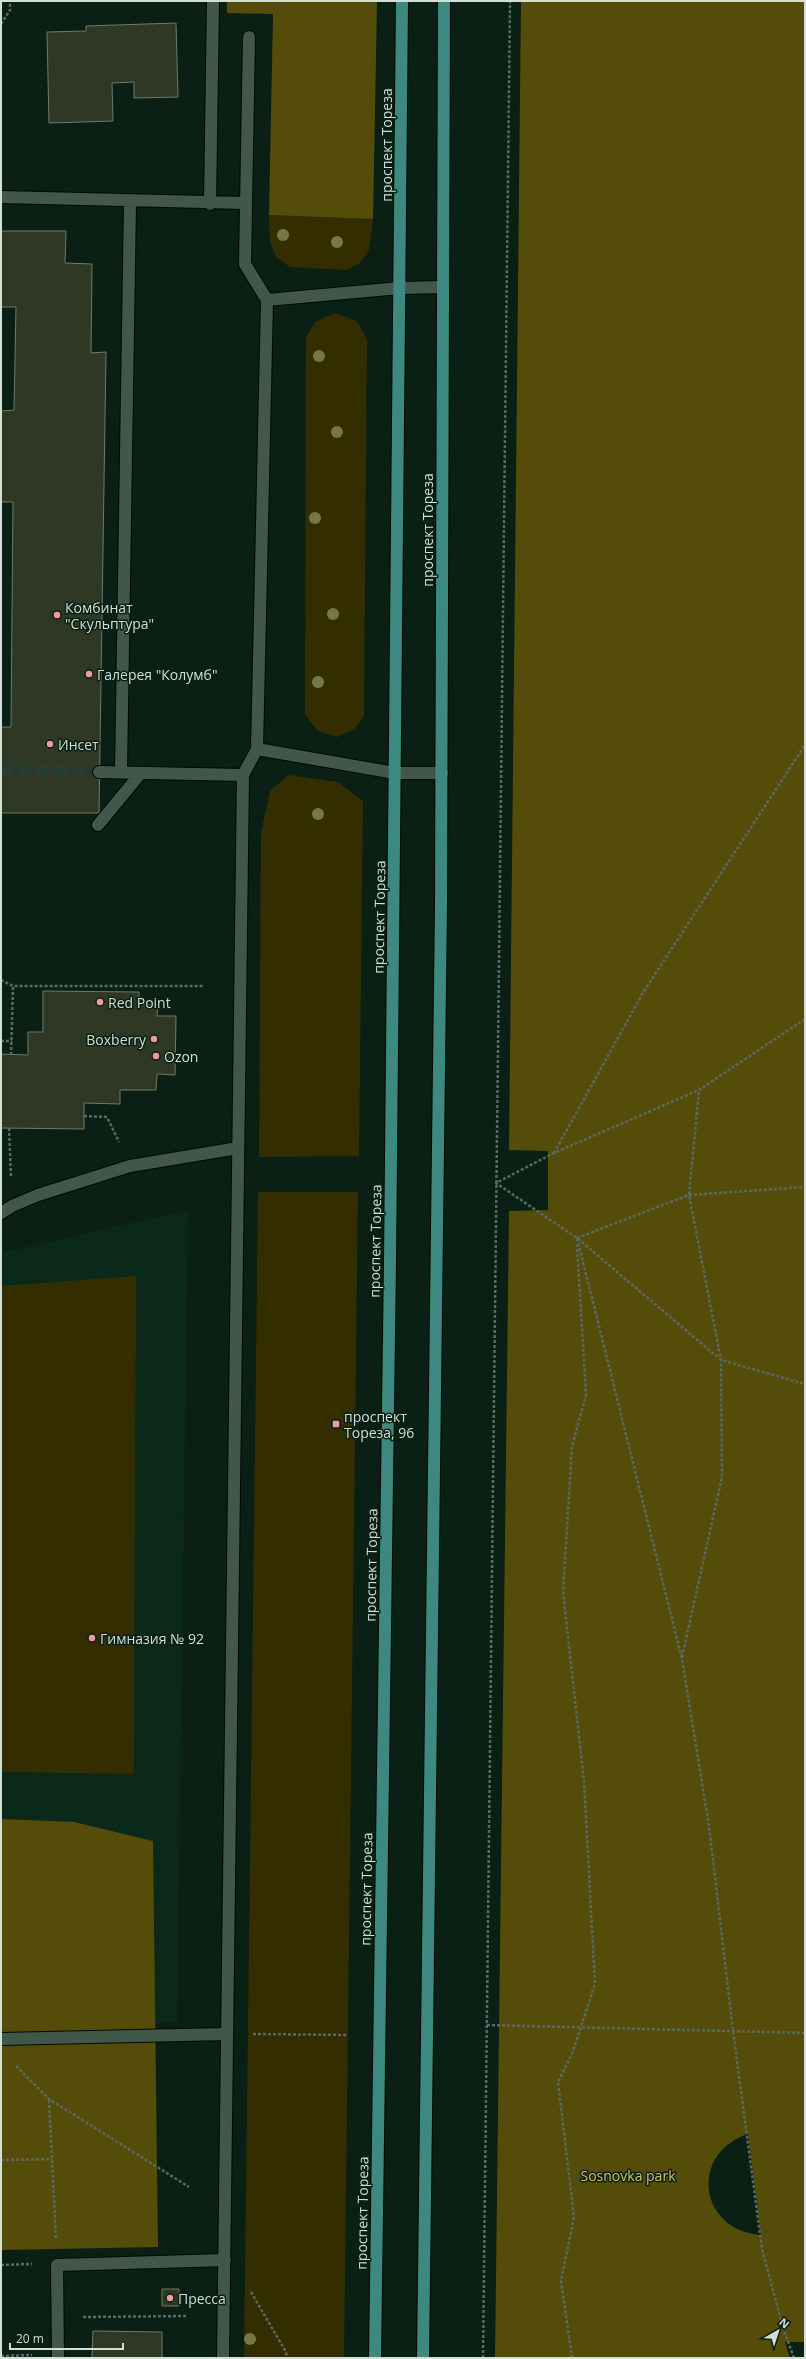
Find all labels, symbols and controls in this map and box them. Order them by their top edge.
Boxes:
street label: проспект Тореза [377,88,396,202]
street label: проспект Тореза [418,473,437,587]
place label: Комбинат "Скульптура" [65,598,154,633]
marker: Комбинат "Скульптура" [52,610,62,620]
place label: Галерея "Колумб" [97,665,217,684]
marker: Галерея "Колумб" [84,669,94,679]
place label: Инсет [58,735,99,754]
marker: Инсет [45,739,55,749]
street label: проспект Тореза [369,860,389,974]
place label: Red Point [108,993,171,1012]
marker: Red Point [95,997,105,1007]
place label: Boxberry [86,1030,147,1049]
marker: Boxberry [149,1034,159,1044]
place label: Ozon [164,1047,198,1066]
marker: Ozon [151,1051,161,1061]
street label: проспект Тореза [365,1184,385,1298]
place label: проспект Тореза, 96 [344,1407,414,1442]
marker: проспект Тореза, 96 [331,1419,341,1429]
street label: проспект Тореза [361,1508,381,1622]
place label: Гимназия № 92 [100,1629,204,1648]
marker: Гимназия № 92 [87,1633,97,1643]
street label: проспект Тореза [356,1832,376,1946]
street label: проспект Тореза [352,2156,372,2270]
park label: Sosnovka park [581,2166,676,2185]
place label: Пресса [178,2289,226,2308]
marker: Пресса [165,2293,175,2303]
north arrow [758,2311,798,2351]
text: N [776,2314,793,2331]
scale bar [10,2325,123,2351]
text: 20 m [16,2330,44,2347]

